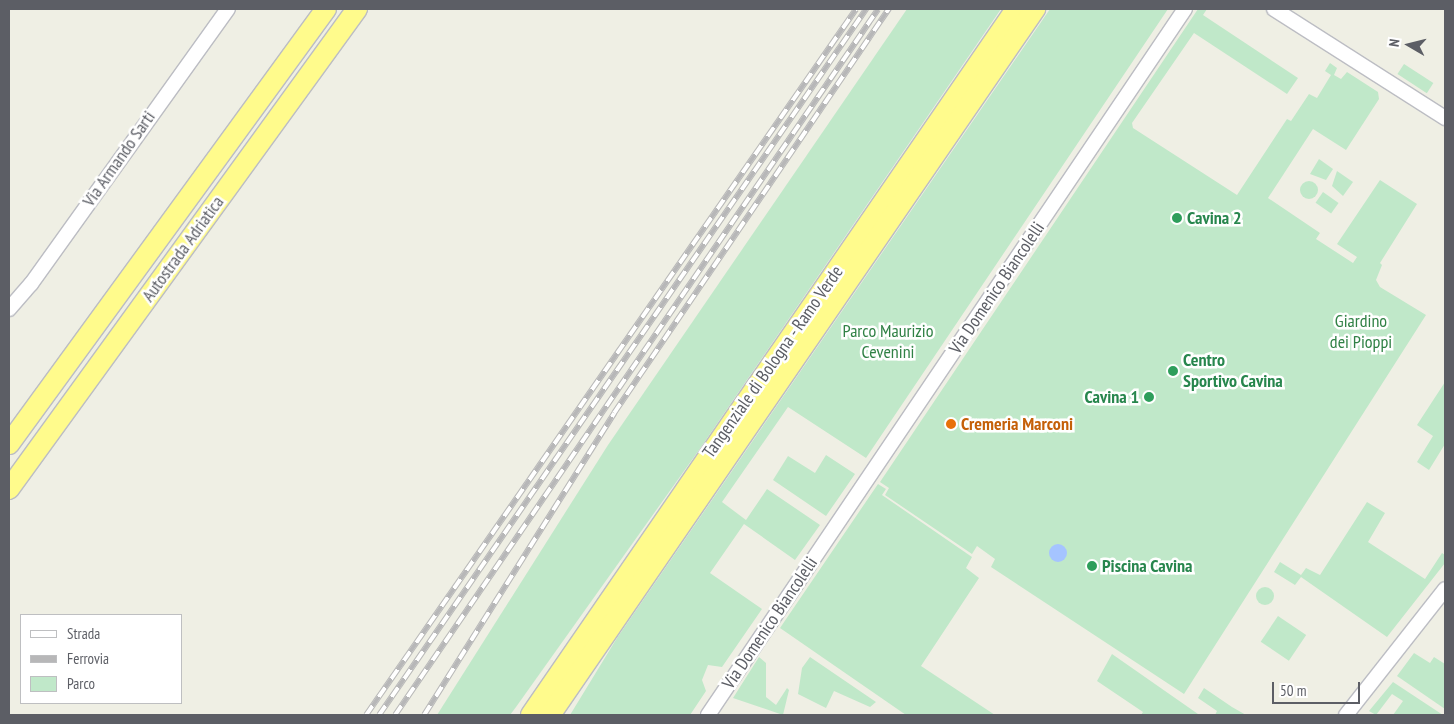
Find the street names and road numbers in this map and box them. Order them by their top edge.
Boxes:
street label: Via Armando Sarti [78,107,160,211]
street label: Autostrada Adriatica [137,192,229,306]
street label: Via Domenico Biancolelli [945,218,1049,358]
street label: Tangenziale di Bologna - Ramo Verde [698,261,848,463]
street label: Via Domenico Biancolelli [718,553,822,693]

